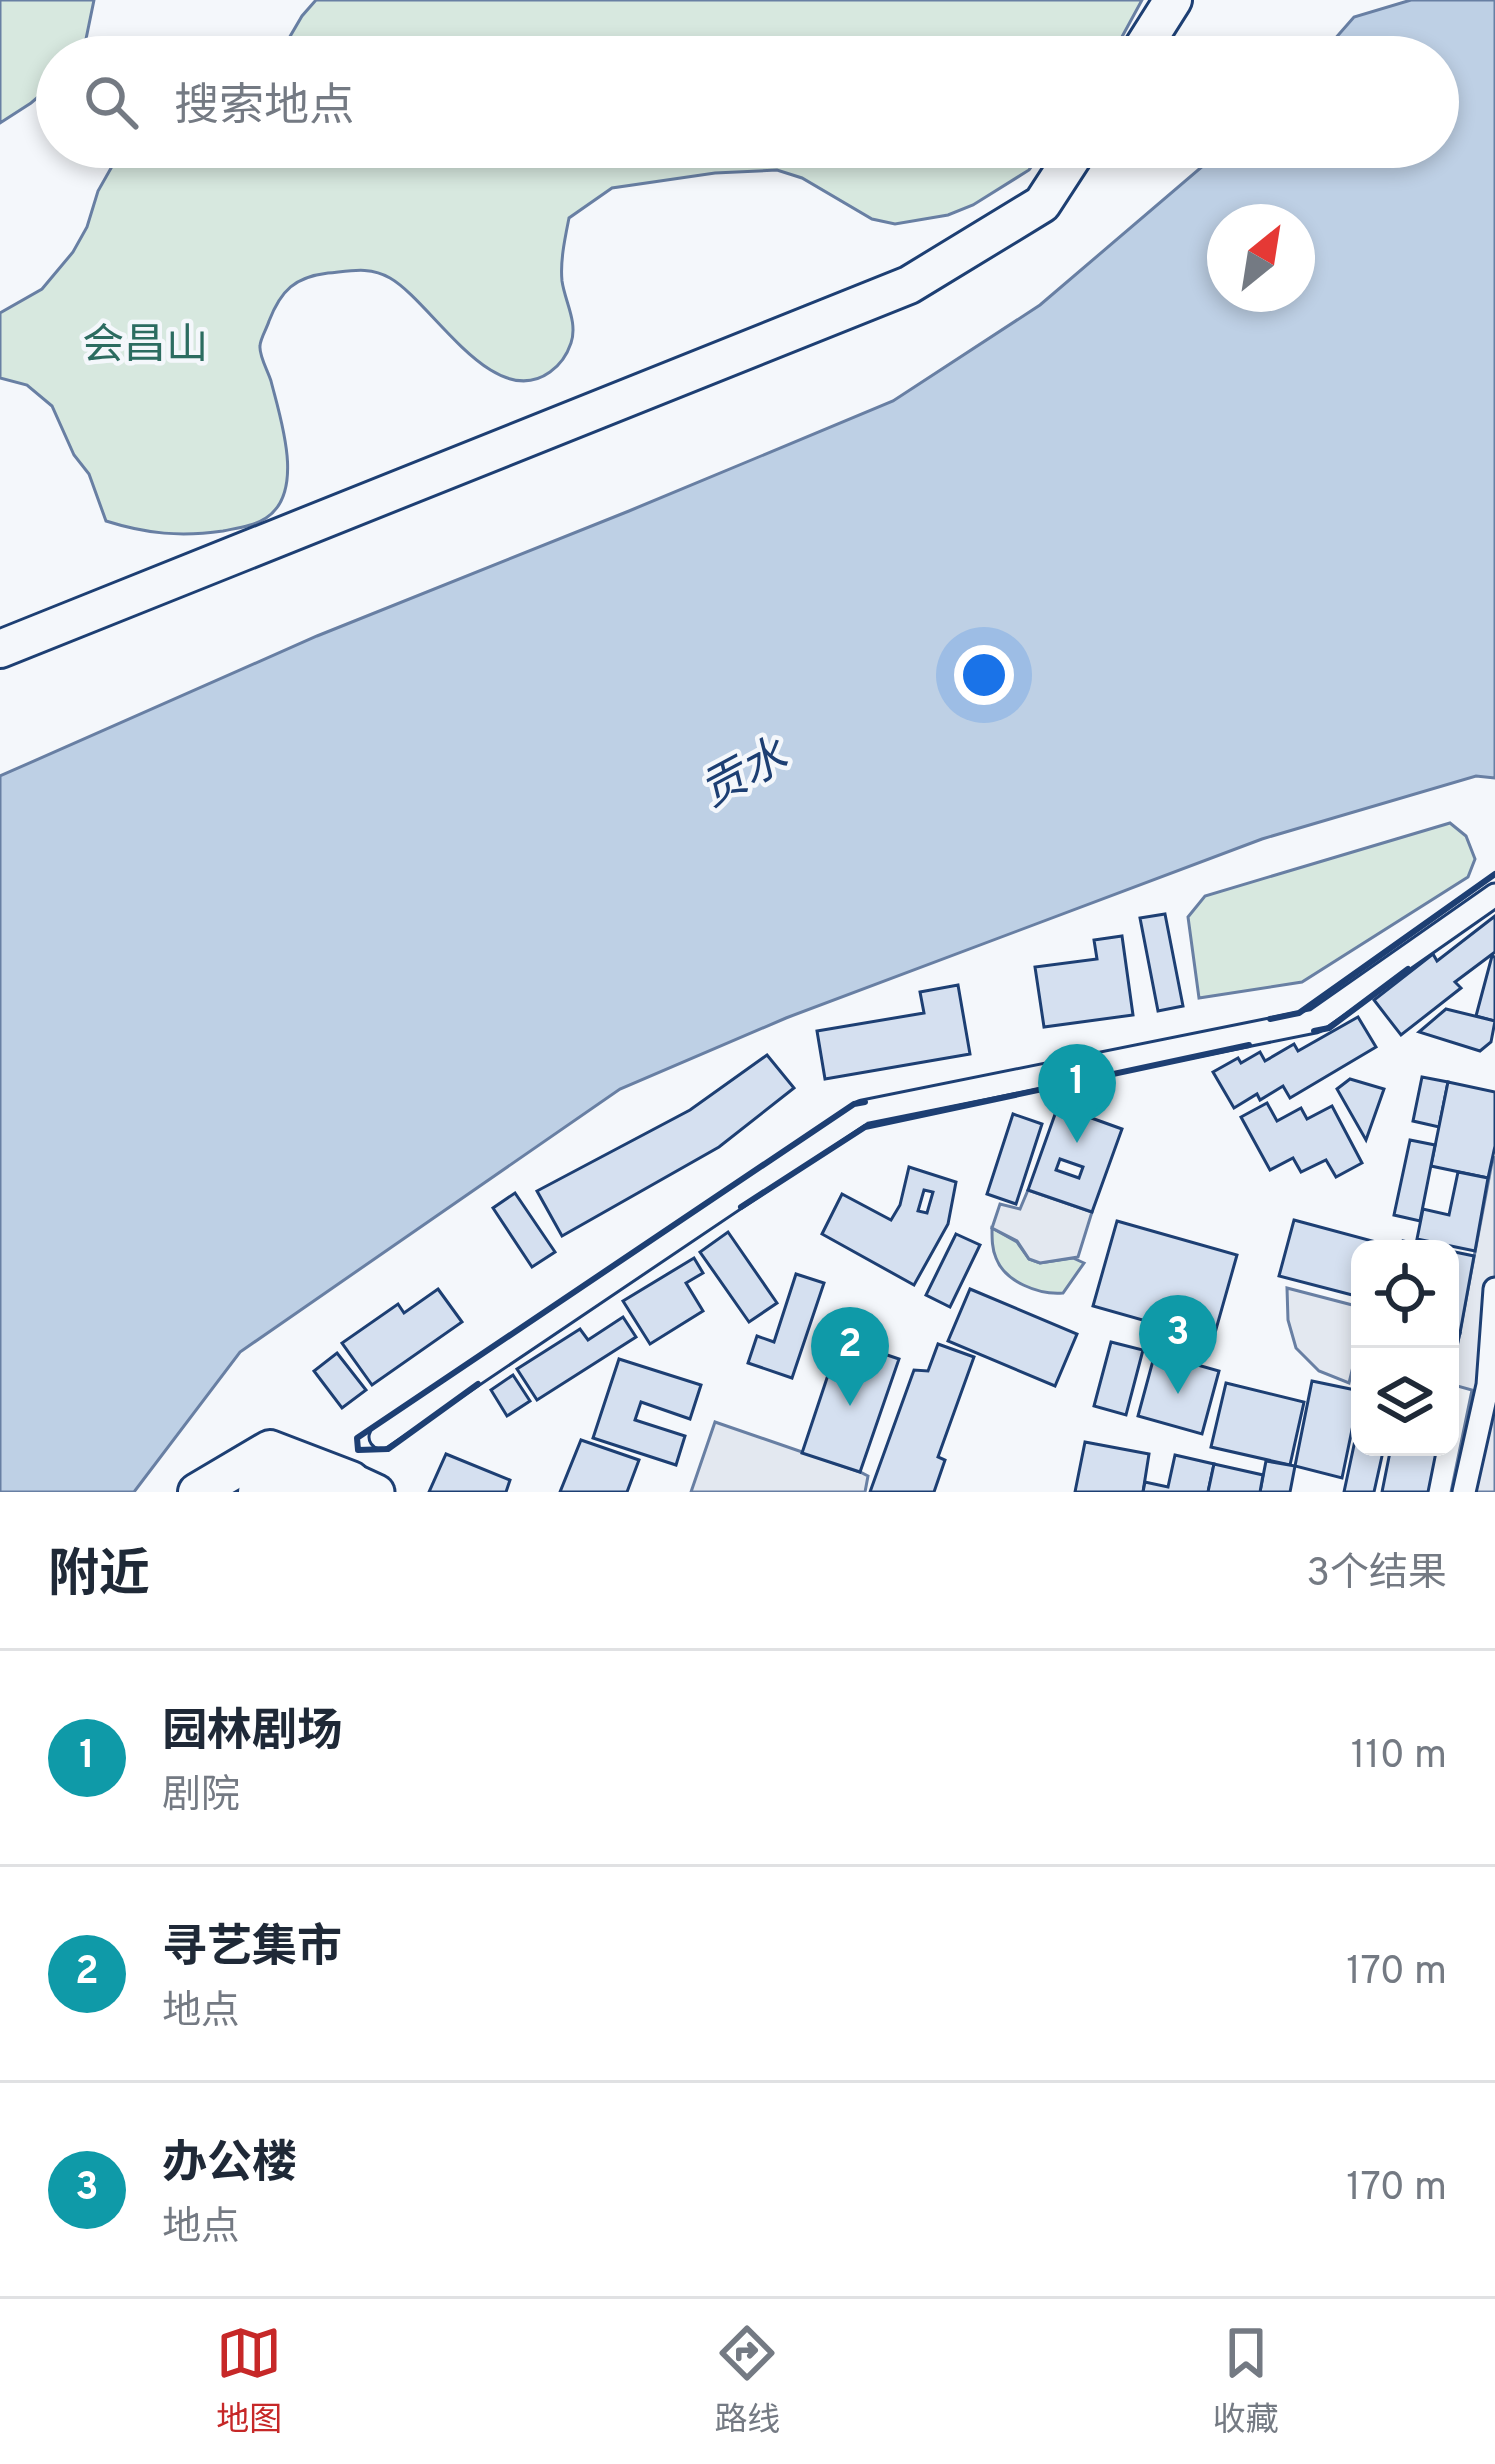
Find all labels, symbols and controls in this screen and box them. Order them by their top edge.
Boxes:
search box [36,36,1459,168]
icon: search [78,69,144,135]
text: 搜索地点 [174,80,354,137]
north arrow [1207,204,1315,312]
park label: 会昌山 [82,321,208,374]
your location [954,645,1014,705]
water label: 贡水 [692,729,800,822]
pin: 1 [1038,1044,1116,1143]
map controls [1351,1240,1459,1456]
button: locate [1351,1240,1459,1348]
pin: 3 [1139,1295,1217,1394]
pin: 2 [811,1307,889,1406]
button: layers [1351,1348,1459,1456]
text: 附近 [48,1545,150,1610]
text: 3个结果 [1307,1551,1447,1600]
text: 园林剧场 [162,1705,342,1762]
text: 1 [79,1733,95,1782]
text: 110 m [1351,1733,1447,1782]
text: 剧院 [162,1773,240,1822]
text: 寻艺集市 [162,1921,342,1978]
text: 2 [75,1949,99,1998]
text: 170 m [1346,1949,1447,1998]
text: 地点 [162,1989,240,2038]
text: 办公楼 [162,2137,297,2194]
text: 3 [75,2165,99,2214]
text: 170 m [1346,2165,1447,2214]
text: 地点 [162,2205,240,2254]
tab: 地图 [216,2320,282,2443]
tab: 路线 [714,2320,780,2443]
tab: 收藏 [1213,2320,1279,2443]

